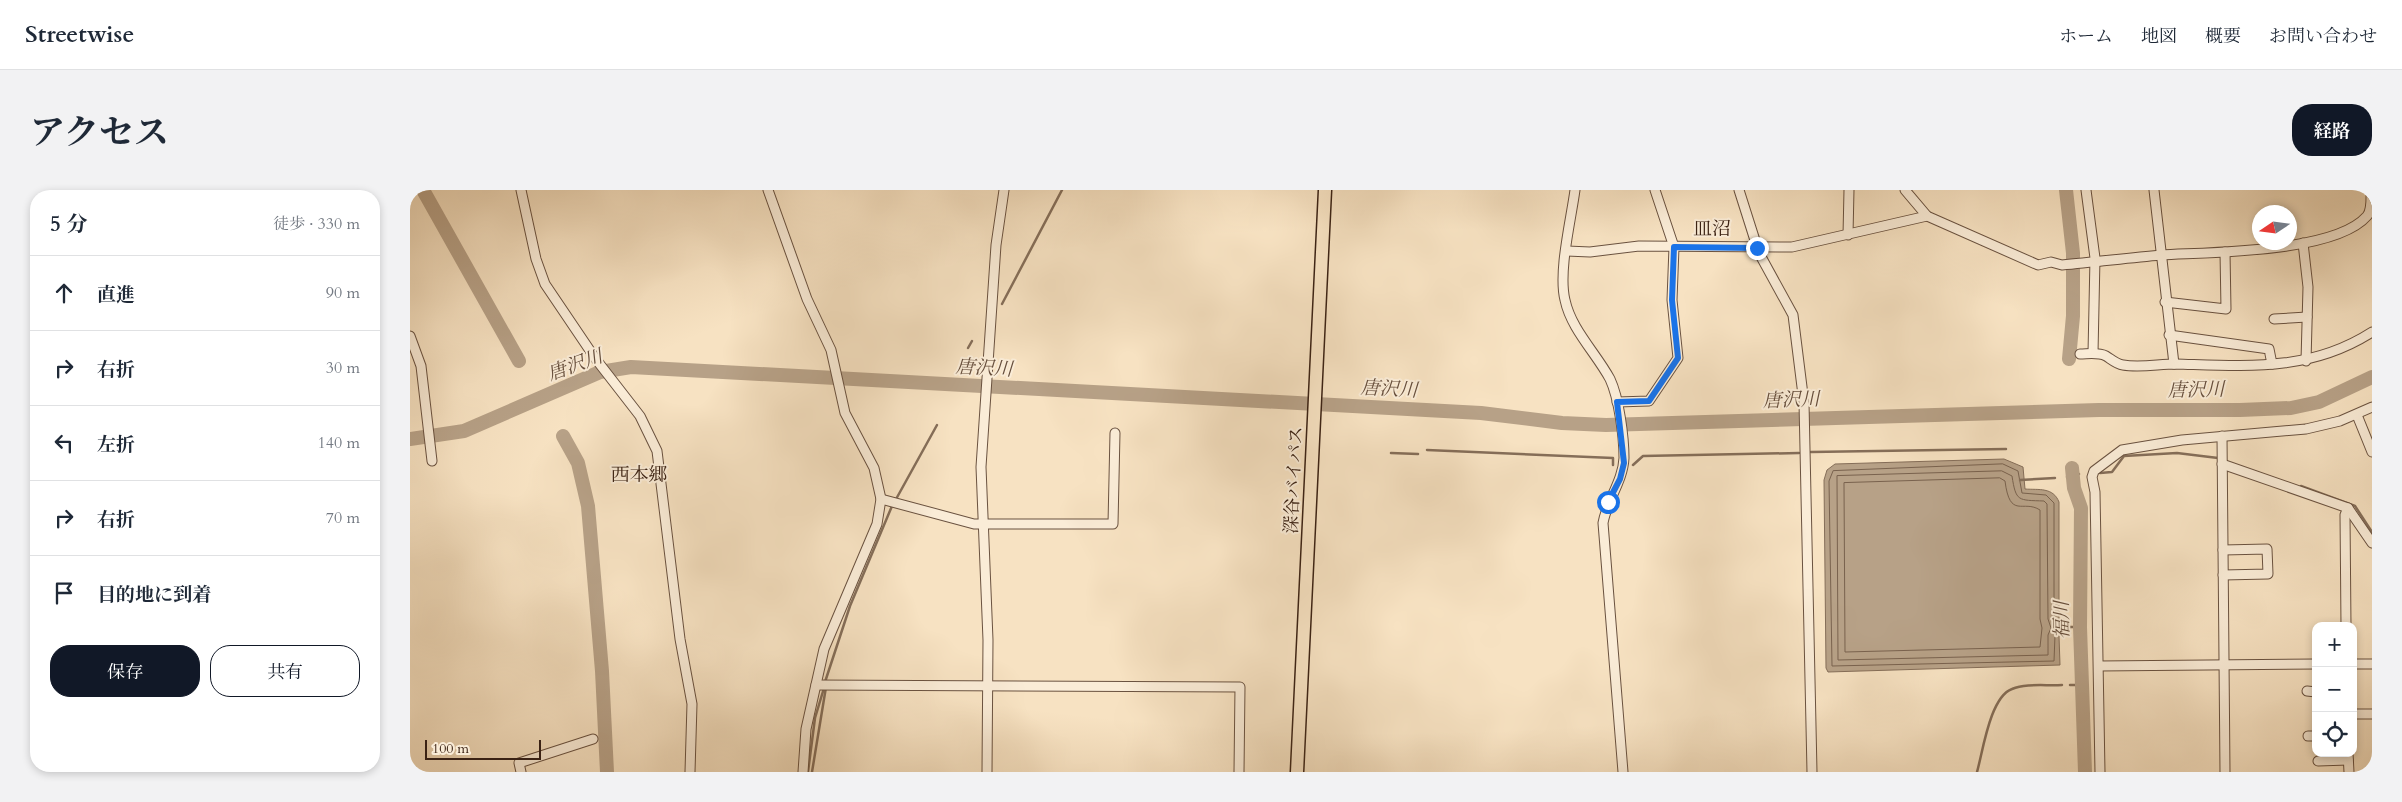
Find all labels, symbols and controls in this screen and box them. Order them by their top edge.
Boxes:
text: Streetwise [25,18,134,51]
text: ホーム [2059,24,2113,49]
text: 地図 [2141,24,2177,49]
text: 概要 [2205,24,2241,49]
text: お問い合わせ [2269,24,2377,49]
button: 経路 [2292,104,2372,156]
text: アクセス [30,109,169,157]
north arrow [2252,205,2297,250]
text: 5 分 [50,210,87,239]
text: 徒歩 · 330 m [273,213,360,235]
district label: 皿沼 [1693,216,1731,242]
route end [1746,237,1769,260]
icon: ahead [50,279,78,307]
text: 直進 [97,282,135,308]
text: 90 m [326,282,360,304]
water label: 唐沢川 [544,342,608,387]
icon: right [50,354,78,382]
water label: 唐沢川 [955,354,1015,383]
text: 右折 [97,357,135,383]
text: 30 m [326,357,360,379]
water label: 唐沢川 [1360,375,1420,404]
water label: 唐沢川 [2167,376,2227,403]
water label: 唐沢川 [1762,386,1822,414]
street label: 深谷バイパス [1279,426,1309,534]
icon: left [50,429,78,457]
text: 左折 [97,432,135,458]
text: 140 m [318,432,360,454]
district label: 西本郷 [610,462,668,488]
route start [1597,491,1620,514]
icon: right [50,504,78,532]
text: 右折 [97,507,135,533]
text: 70 m [326,507,360,529]
icon: arrive [50,579,78,607]
text: 目的地に到着 [97,582,211,608]
water label: 福川 [2049,599,2075,639]
map controls [2312,622,2357,757]
button: + [2312,622,2357,667]
button: 保存 [50,645,200,697]
button: 共有 [210,645,360,697]
button: − [2312,667,2357,712]
button: locate [2312,712,2357,757]
scale bar [425,737,541,760]
text: 100 m [432,739,469,758]

